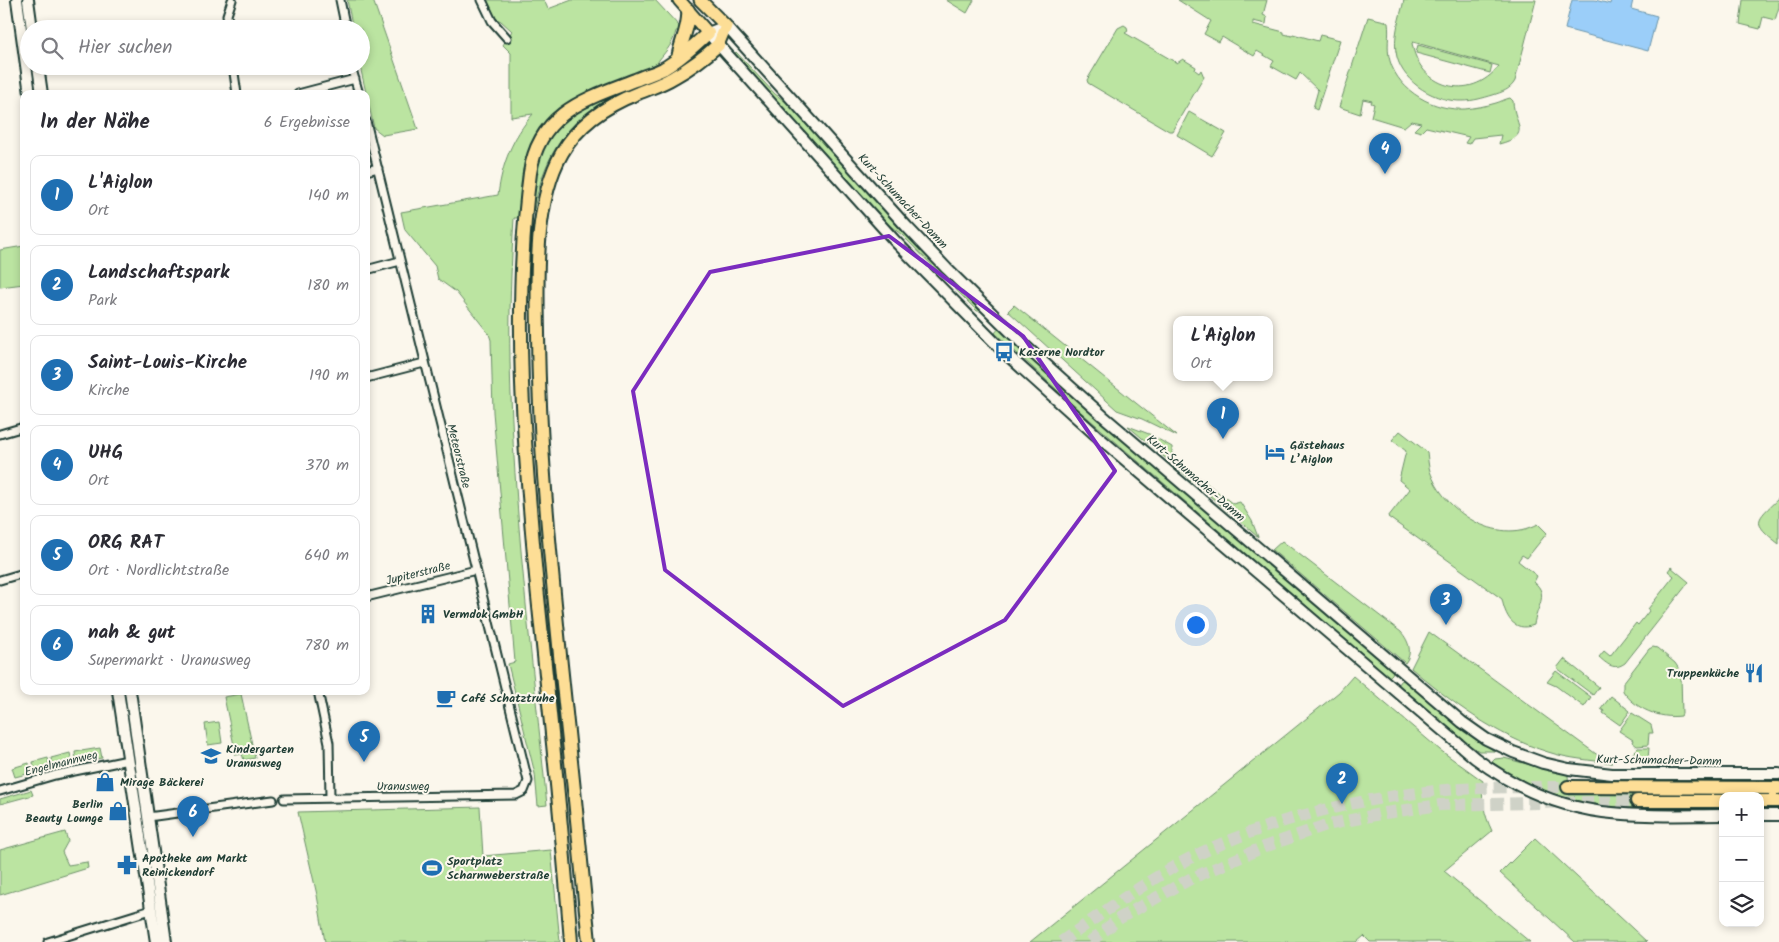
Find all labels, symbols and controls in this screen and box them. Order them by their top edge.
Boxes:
search box [20,20,370,75]
text: Hier suchen [78,33,172,63]
icon: search [38,34,66,62]
text: In der Nähe [40,106,150,139]
text: 6 Ergebnisse [264,110,350,135]
pin: 4 [1369,133,1401,174]
street label: Kurt-Schumacher-Damm [853,149,953,254]
text: L'Aiglon [88,168,153,198]
text: 1 [55,183,59,208]
text: 140 m [308,183,349,208]
text: Ort [88,198,109,223]
text: Landschaftspark [88,258,229,288]
text: 2 [52,273,62,298]
text: 180 m [307,273,349,298]
text: Park [88,288,117,313]
popup [1173,316,1273,381]
text: L'Aiglon [1191,321,1255,351]
bus stop icon: Kaserne Nordtor [993,341,1015,363]
place label: Kaserne Nordtor [1019,343,1105,362]
text: Saint-Louis-Kirche [88,348,247,378]
text: Ort [1191,351,1212,376]
text: 3 [53,363,61,388]
text: 190 m [309,363,349,388]
text: Kirche [88,378,129,403]
pin: 1 [1207,398,1239,439]
street label: Meteorstraße [441,422,476,491]
street label: Kurt-Schumacher-Damm [1142,430,1249,527]
place label: Gästehaus L’Aiglon [1290,436,1345,469]
text: UHG [88,438,123,468]
hotel icon: Gästehaus L’Aiglon [1264,441,1286,463]
text: 4 [53,453,61,478]
text: 370 m [305,453,349,478]
text: Ort [88,468,109,493]
text: ORG RAT [88,528,164,558]
text: 5 [53,543,61,568]
text: 640 m [304,543,349,568]
street label: Jupiterstraße [384,556,453,591]
text: Ort · Nordlichtstraße [88,558,229,583]
pin: 3 [1430,584,1462,625]
building icon: Vermdok GmbH [417,603,439,625]
place label: Vermdok GmbH [443,605,524,624]
your location [1183,612,1209,638]
text: nah & gut [88,618,175,648]
text: 6 [53,633,61,658]
text: 780 m [305,633,349,658]
text: Supermarkt · Uranusweg [88,648,251,673]
restaurant icon: Truppenküche [1743,662,1765,684]
place label: Truppenküche [1667,664,1739,683]
cafe icon: Café Schatztruhe [435,687,457,709]
place label: Café Schatztruhe [461,689,555,708]
pin: 5 [348,721,380,762]
place label: Kindergarten Uranusweg [226,740,294,773]
street label: Engelmannweg [23,745,100,782]
school or university icon: Kindergarten Uranusweg [200,745,222,767]
street label: Kurt-Schumacher-Damm [1596,750,1722,771]
pin: 2 [1326,763,1358,804]
shop icon: Mirage Bäckerei [94,771,116,793]
place label: Mirage Bäckerei [120,773,204,792]
street label: Uranusweg [376,777,430,796]
map controls [1719,792,1764,927]
button: + [1719,792,1764,837]
place label: Berlin Beauty Lounge [25,795,103,828]
pin: 6 [177,796,209,837]
shop icon: Berlin Beauty Lounge [107,800,129,822]
button: − [1719,837,1764,882]
place label: Apotheke am Markt Reinickendorf [142,849,248,882]
place label: Sportplatz Scharnweberstraße [447,852,549,885]
pharmacy icon: Apotheke am Markt Reinickendorf [116,854,138,876]
sports icon: Sportplatz Scharnweberstraße [421,857,443,879]
button: layers [1719,882,1764,927]

